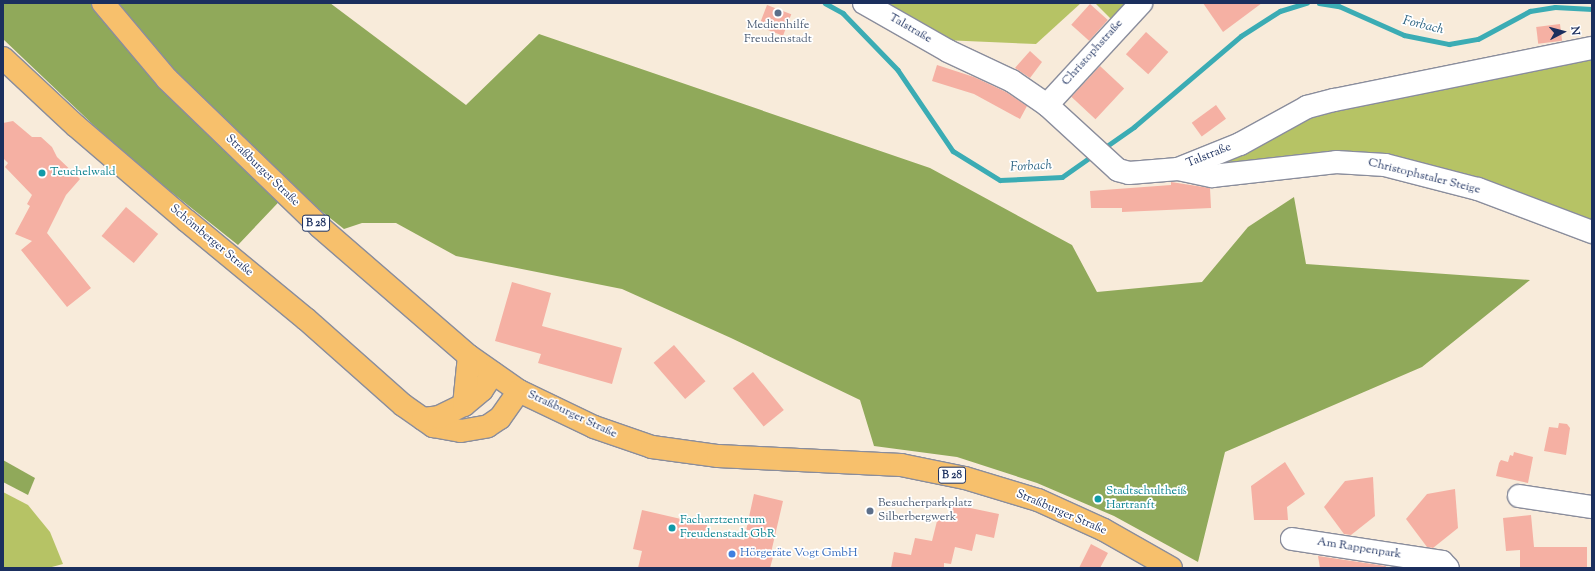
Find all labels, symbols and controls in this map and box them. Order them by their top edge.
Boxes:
marker: Medienhilfe Freudenstadt [773,8,783,18]
street label: Talstraße [886,11,934,47]
north arrow [1543,12,1583,52]
water label: Forbach [1401,13,1445,39]
street label: Christophstraße [1059,17,1127,89]
place label: Medienhilfe Freudenstadt [744,19,812,47]
text: N [1567,26,1583,36]
street label: Straßburger Straße [222,132,302,210]
street label: Talstraße [1185,141,1233,171]
street label: Christophstaler Steige [1366,156,1482,198]
water label: Forbach [1010,158,1052,176]
place label: Teuchelwald [50,166,115,180]
marker: Teuchelwald [37,168,47,178]
street label: Schömberger Straße [166,202,256,280]
road number: B 28 [302,214,330,232]
street label: Straßburger Straße [525,388,619,442]
road number: B 28 [938,466,966,484]
place label: Stadtschultheiß Hartranft [1106,485,1187,513]
street label: Straßburger Straße [1013,487,1109,539]
marker: Stadtschultheiß Hartranft [1093,494,1103,504]
place label: Besucherparkplatz Silberbergwerk [878,497,972,525]
marker: Besucherparkplatz Silberbergwerk [865,506,875,516]
place label: Facharztzentrum Freudenstadt GbR [680,514,776,542]
marker: Facharztzentrum Freudenstadt GbR [667,523,677,533]
street label: Am Rappenpark [1316,535,1402,563]
place label: Hörgeräte Vogt GmbH [740,547,857,561]
marker: Hörgeräte Vogt GmbH [727,549,737,559]

